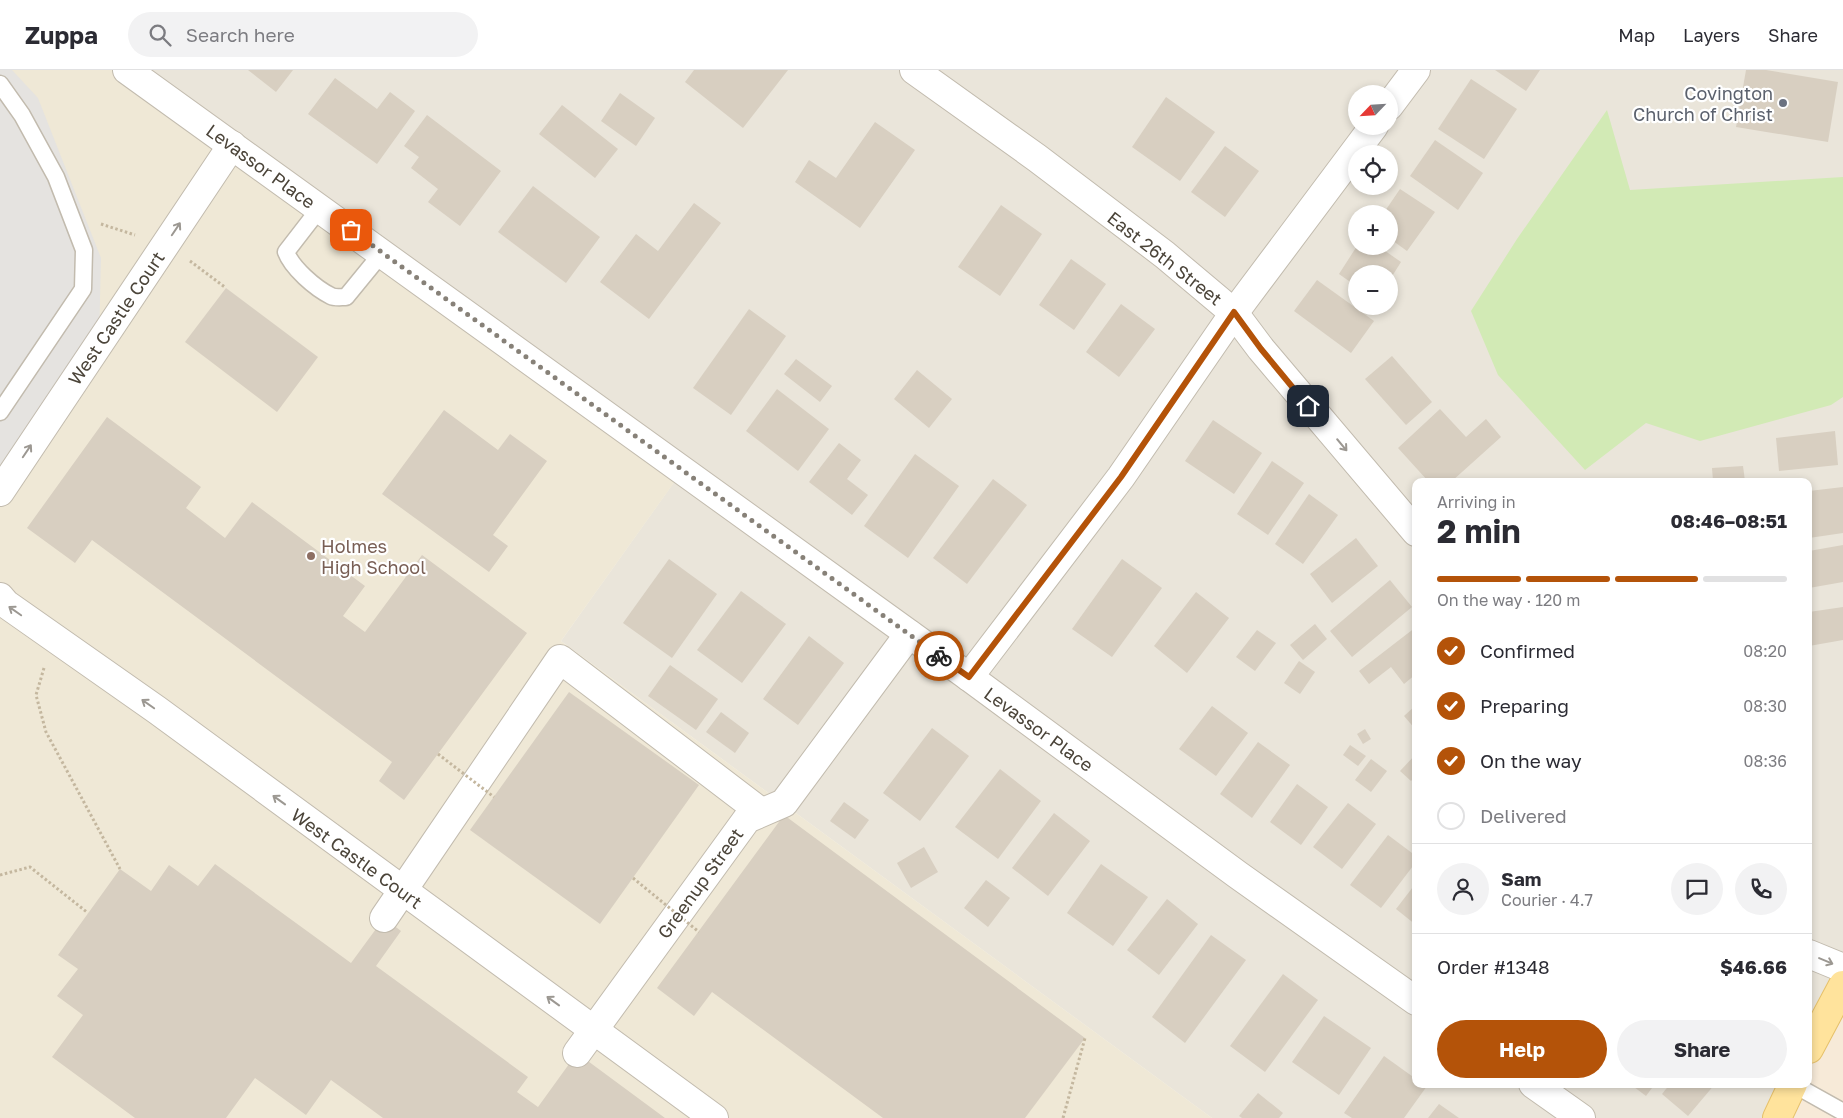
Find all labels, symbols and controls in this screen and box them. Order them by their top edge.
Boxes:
search box [128,12,478,57]
text: Zuppa [25,20,98,49]
icon: search [146,21,174,49]
text: Search here [186,23,295,46]
text: Map [1618,24,1655,46]
text: Layers [1683,24,1740,46]
text: Share [1768,24,1818,46]
place label: Covington Church of Christ [1633,82,1773,125]
north arrow [1348,85,1398,135]
map controls [1348,85,1398,315]
marker: Covington Church of Christ [1777,97,1789,109]
street label: Levassor Place [202,119,320,213]
button: locate [1348,145,1398,195]
button: + [1348,205,1398,255]
street label: East 26th Street [1103,206,1227,310]
pin [330,209,372,251]
icon: bag [337,216,365,244]
one-way arrow [171,222,181,236]
street label: West Castle Court [63,247,169,389]
button: − [1348,265,1398,315]
pin [1287,385,1329,427]
icon: home [1294,392,1322,420]
one-way arrow [1336,439,1348,452]
one-way arrow [22,444,32,458]
text: Arriving in [1437,492,1516,512]
text: 08:46–08:51 [1670,509,1787,532]
text: 2 min [1437,512,1521,550]
place label: Holmes High School [321,535,426,578]
marker: Holmes High School [305,550,317,562]
text: On the way · 120 m [1437,590,1580,610]
one-way arrow [8,606,22,616]
courier [914,631,964,681]
icon: check [1437,637,1465,665]
text: Confirmed [1480,639,1575,662]
text: 08:20 [1743,641,1787,661]
icon: bike [925,642,953,670]
street label: Levassor Place [980,682,1098,776]
icon: check [1437,692,1465,720]
text: Preparing [1480,694,1569,717]
text: 08:30 [1743,696,1787,716]
one-way arrow [141,699,155,709]
icon: check [1437,747,1465,775]
text: On the way [1480,749,1582,772]
text: 08:36 [1743,751,1787,771]
one-way arrow [272,795,286,805]
street label: West Castle Court [287,803,427,913]
text: Delivered [1480,804,1567,827]
street label: Greenup Street [653,823,747,943]
button: person [1437,863,1489,915]
button: chat [1671,863,1723,915]
button: phone [1735,863,1787,915]
text: Sam [1501,867,1541,890]
text: Courier · 4.7 [1501,890,1593,910]
text: Order #1348 [1437,955,1550,978]
text: $46.66 [1720,955,1787,978]
one-way arrow [1818,957,1833,967]
one-way arrow [546,996,560,1006]
button: Help [1437,1020,1607,1078]
button: Share [1617,1020,1787,1078]

